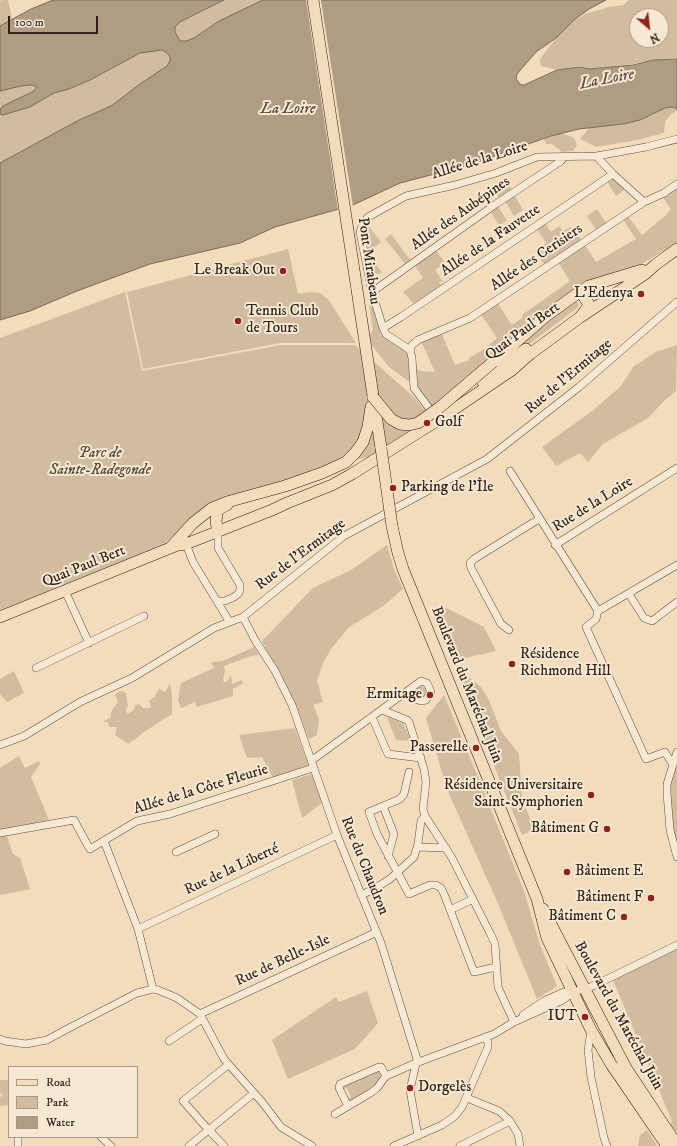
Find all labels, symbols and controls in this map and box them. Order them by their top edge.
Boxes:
scale bar [10,8,100,34]
north arrow [629,8,669,48]
text: 100 m [15,15,44,30]
text: N [647,29,661,46]
water label: La Loire [578,65,636,95]
water label: La Loire [261,100,315,120]
street label: Allée de la Loire [430,138,530,184]
street label: Allée des Aubépines [408,173,514,255]
street label: Allée de la Fauvette [438,201,544,281]
street label: Pont Mirabeau [353,216,383,306]
street label: Allée des Cerisiers [487,221,587,295]
place label: Le Break Out [194,262,275,280]
marker: Le Break Out [278,266,288,276]
place label: L'Edenya [574,285,633,303]
marker: L'Edenya [636,289,646,299]
street label: Quai Paul Bert [482,299,564,365]
place label: Tennis Club de Tours [246,303,319,338]
marker: Tennis Club de Tours [233,316,243,326]
street label: Rue de l'Ermitage [522,335,616,419]
place label: Golf [435,414,462,432]
marker: Golf [422,418,432,428]
park label: Parc de Sainte-Radegonde [49,445,151,480]
street label: Rue de la Loire [549,473,637,537]
place label: Parking de l'Île [401,479,493,497]
marker: Parking de l'Île [388,483,398,493]
street label: Rue de l'Ermitage [253,515,349,595]
street label: Quai Paul Bert [40,542,128,592]
street label: Boulevard du Maréchal Juin [426,604,506,766]
place label: Résidence Richmond Hill [520,646,611,681]
marker: Résidence Richmond Hill [507,659,517,669]
place label: Ermitage [366,686,422,704]
marker: Ermitage [425,690,435,700]
place label: Passerelle [410,739,468,757]
marker: Passerelle [471,743,481,753]
street label: Allée de la Côte Fleurie [132,761,270,819]
place label: Résidence Universitaire Saint-Symphorien [444,777,583,812]
marker: Résidence Universitaire Saint-Symphorien [586,790,596,800]
street label: Rue du Chaudron [336,814,392,918]
place label: Bâtiment G [531,820,599,838]
marker: Bâtiment G [602,824,612,834]
street label: Rue de la Liberté [182,840,282,900]
place label: Bâtiment E [575,863,643,881]
marker: Bâtiment E [562,867,572,877]
place label: Bâtiment F [576,889,643,907]
marker: Bâtiment F [646,893,656,903]
place label: Bâtiment C [548,908,616,926]
marker: Bâtiment C [619,912,629,922]
street label: Rue de Belle-Isle [233,931,333,991]
street label: Boulevard du Maréchal Juin [570,939,666,1093]
place label: IUT [548,1008,577,1026]
marker: IUT [580,1012,590,1022]
legend [8,1066,138,1138]
text: Road [46,1075,71,1090]
place label: Dorgelès [418,1079,471,1097]
marker: Dorgelès [405,1083,415,1093]
text: Park [46,1095,68,1110]
text: Water [46,1115,75,1130]

